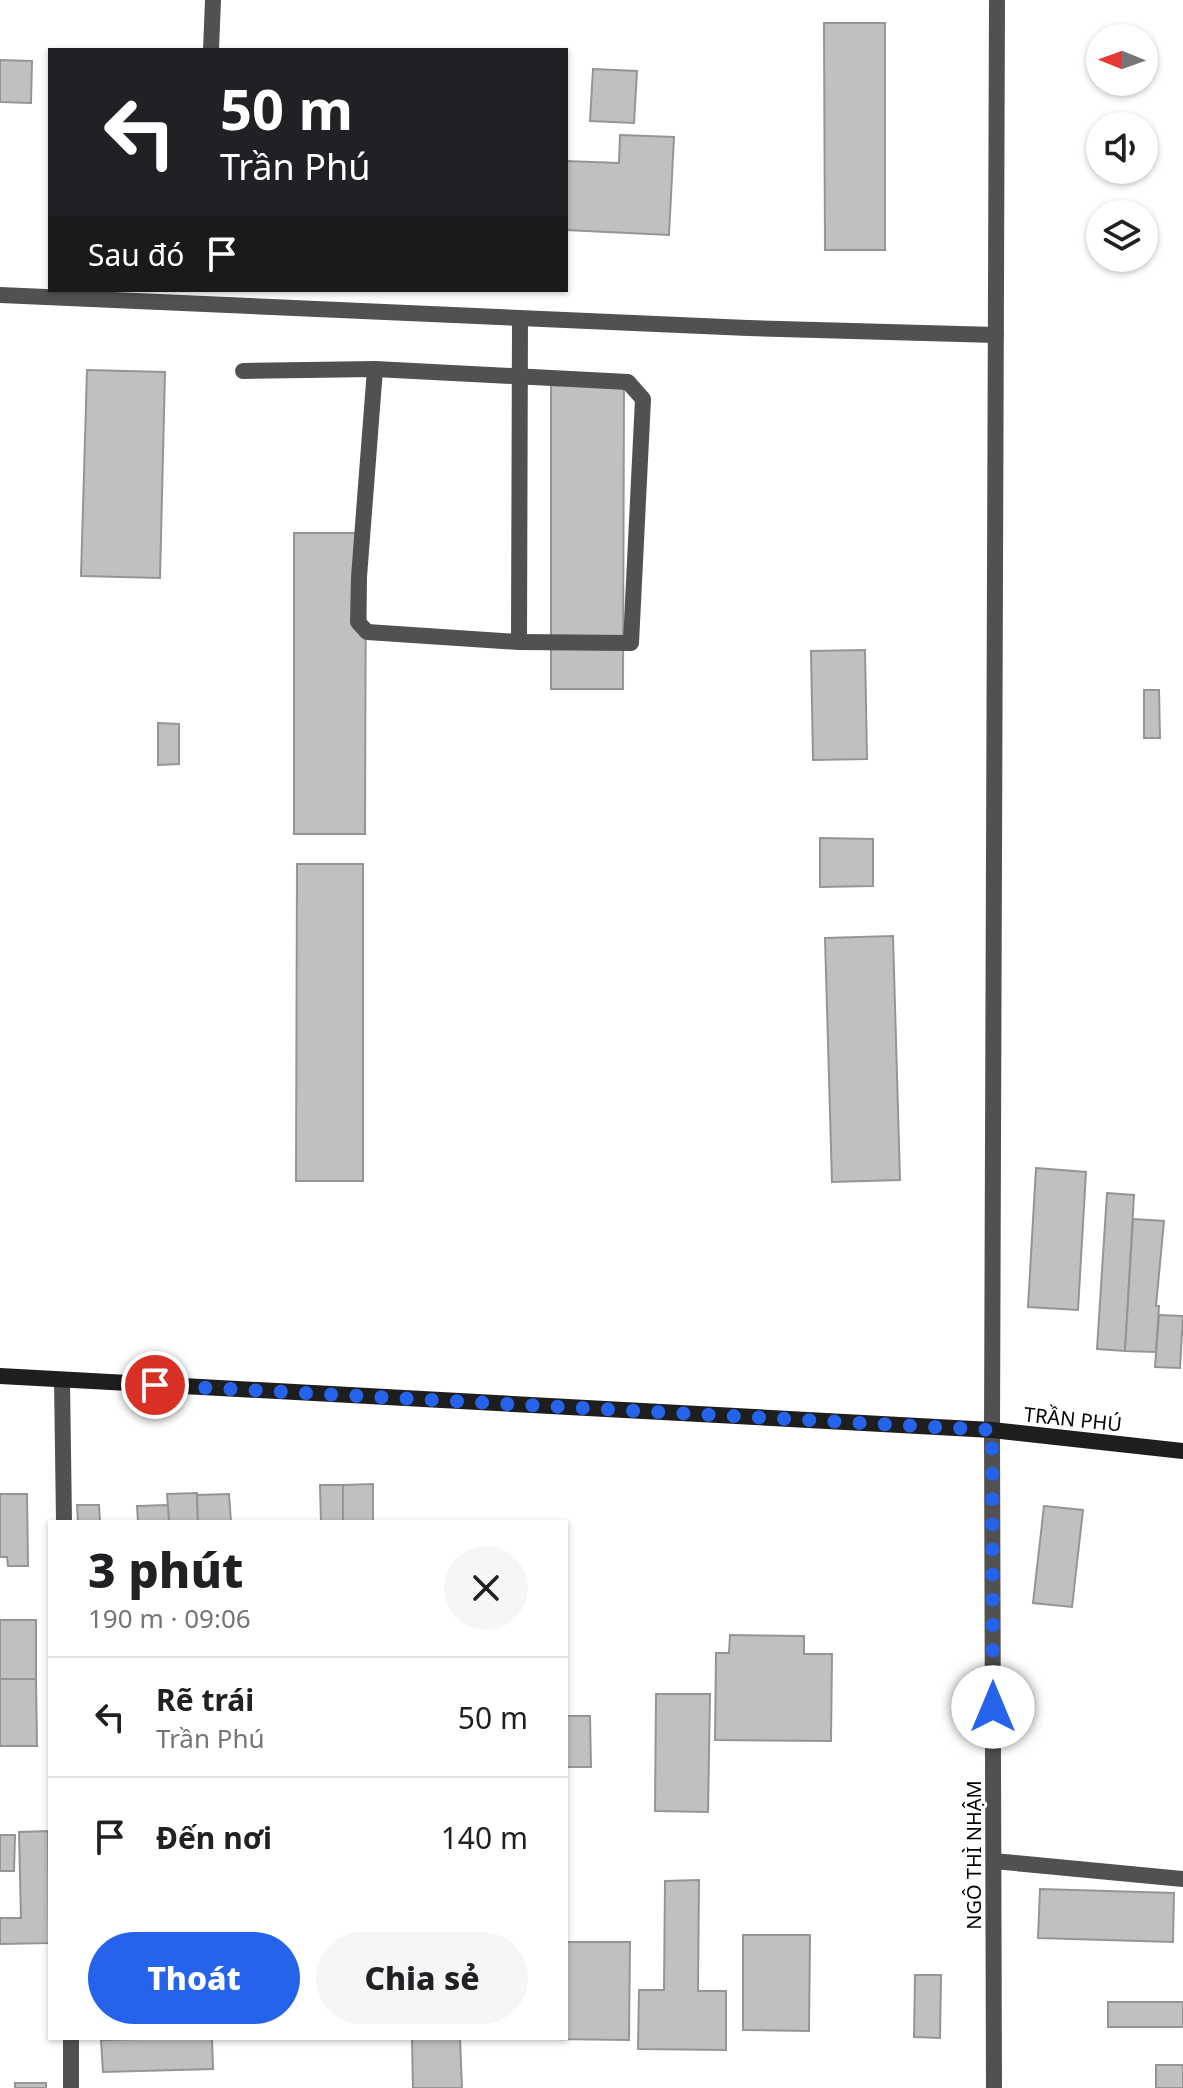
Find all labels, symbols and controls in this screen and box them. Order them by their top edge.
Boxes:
north arrow [1086,24,1158,96]
map controls [1086,24,1158,272]
text: 50 m [220,70,353,146]
icon: left [88,80,192,184]
button: sound [1086,112,1158,184]
text: Trần Phú [220,142,370,191]
button: layers [1086,200,1158,272]
icon: arrive [200,232,244,276]
text: Sau đó [88,234,184,275]
pin [121,1351,189,1419]
icon: arrive [133,1363,177,1407]
street label: TRẦN PHÚ [1023,1400,1123,1438]
text: 3 phút [88,1537,243,1602]
button: close [444,1546,528,1630]
text: 190 m · 09:06 [88,1600,251,1636]
position arrow [951,1665,1035,1749]
text: Rẽ trái [156,1679,254,1720]
icon: left [88,1695,132,1739]
text: 50 m [458,1697,528,1738]
text: Trần Phú [156,1720,265,1756]
street label: NGÔ THÌ NHẬM [960,1780,987,1930]
icon: arrive [88,1815,132,1859]
text: Đến nơi [156,1817,272,1858]
text: 140 m [441,1817,528,1858]
button: Thoát [88,1932,300,2024]
button: Chia sẻ [316,1932,528,2024]

